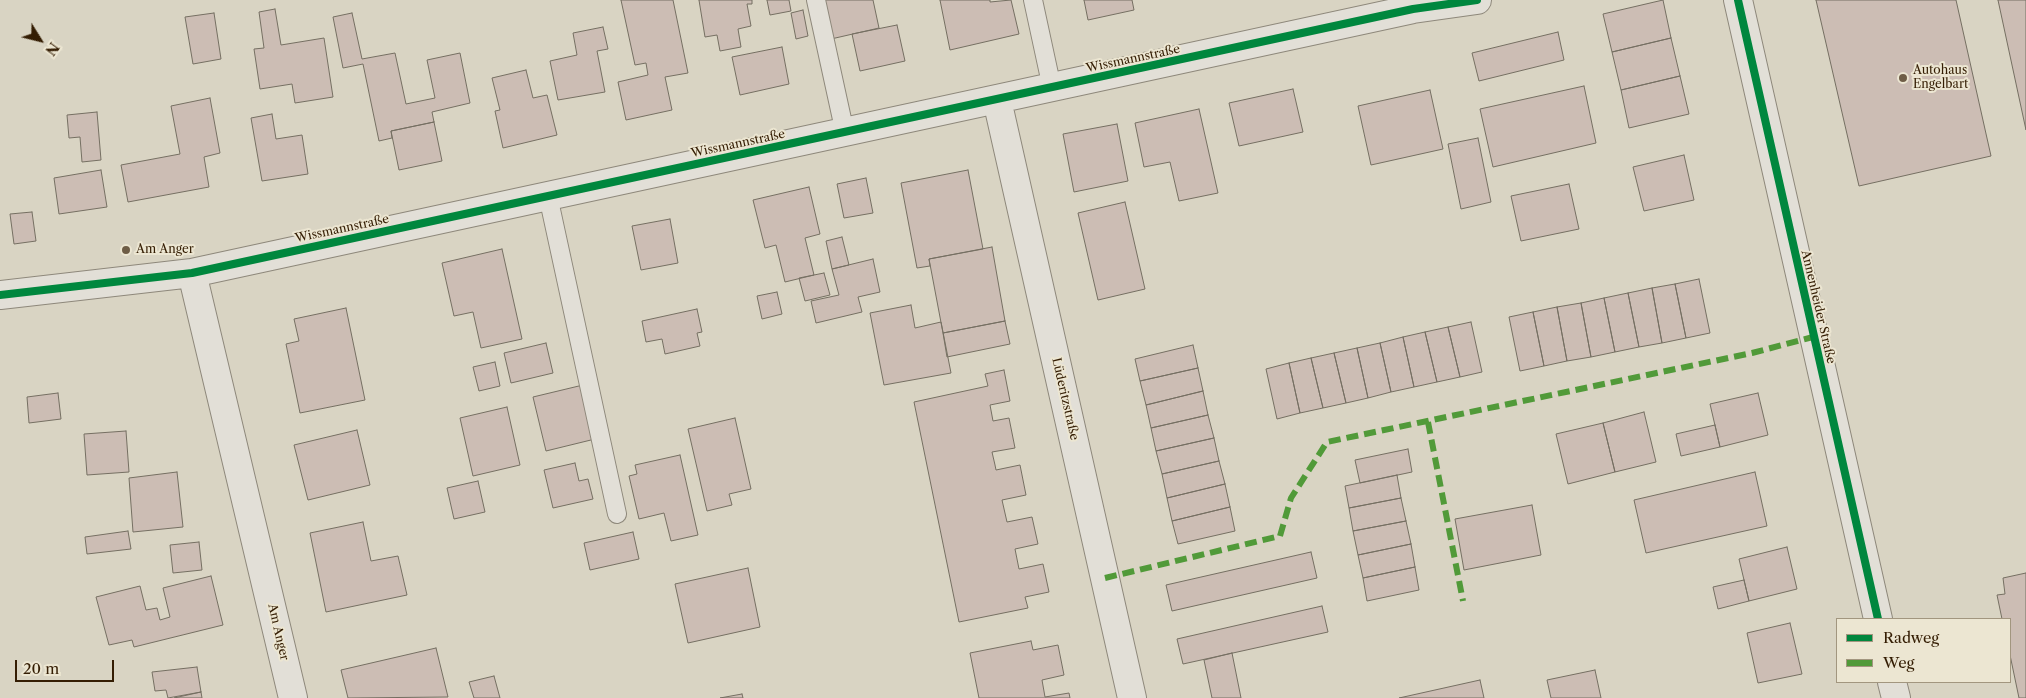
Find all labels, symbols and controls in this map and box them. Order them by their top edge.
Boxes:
north arrow [15,15,65,65]
text: N [41,39,63,59]
street label: Wissmannstraße [1085,42,1181,76]
place label: Autohaus Engelbart [1913,64,1968,92]
marker: Autohaus Engelbart [1897,72,1909,84]
street label: Wissmannstraße [690,127,786,161]
street label: Wissmannstraße [294,212,390,246]
place label: Am Anger [136,243,194,257]
marker: Am Anger [120,244,132,256]
street label: Annenheider Straße [1798,249,1838,365]
street label: Lüderitzstraße [1049,356,1081,442]
street label: Am Anger [264,602,292,662]
legend [1836,618,2011,683]
text: Radweg [1883,628,1939,647]
scale bar [18,650,116,682]
text: Weg [1883,653,1914,672]
text: 20 m [23,659,59,678]

